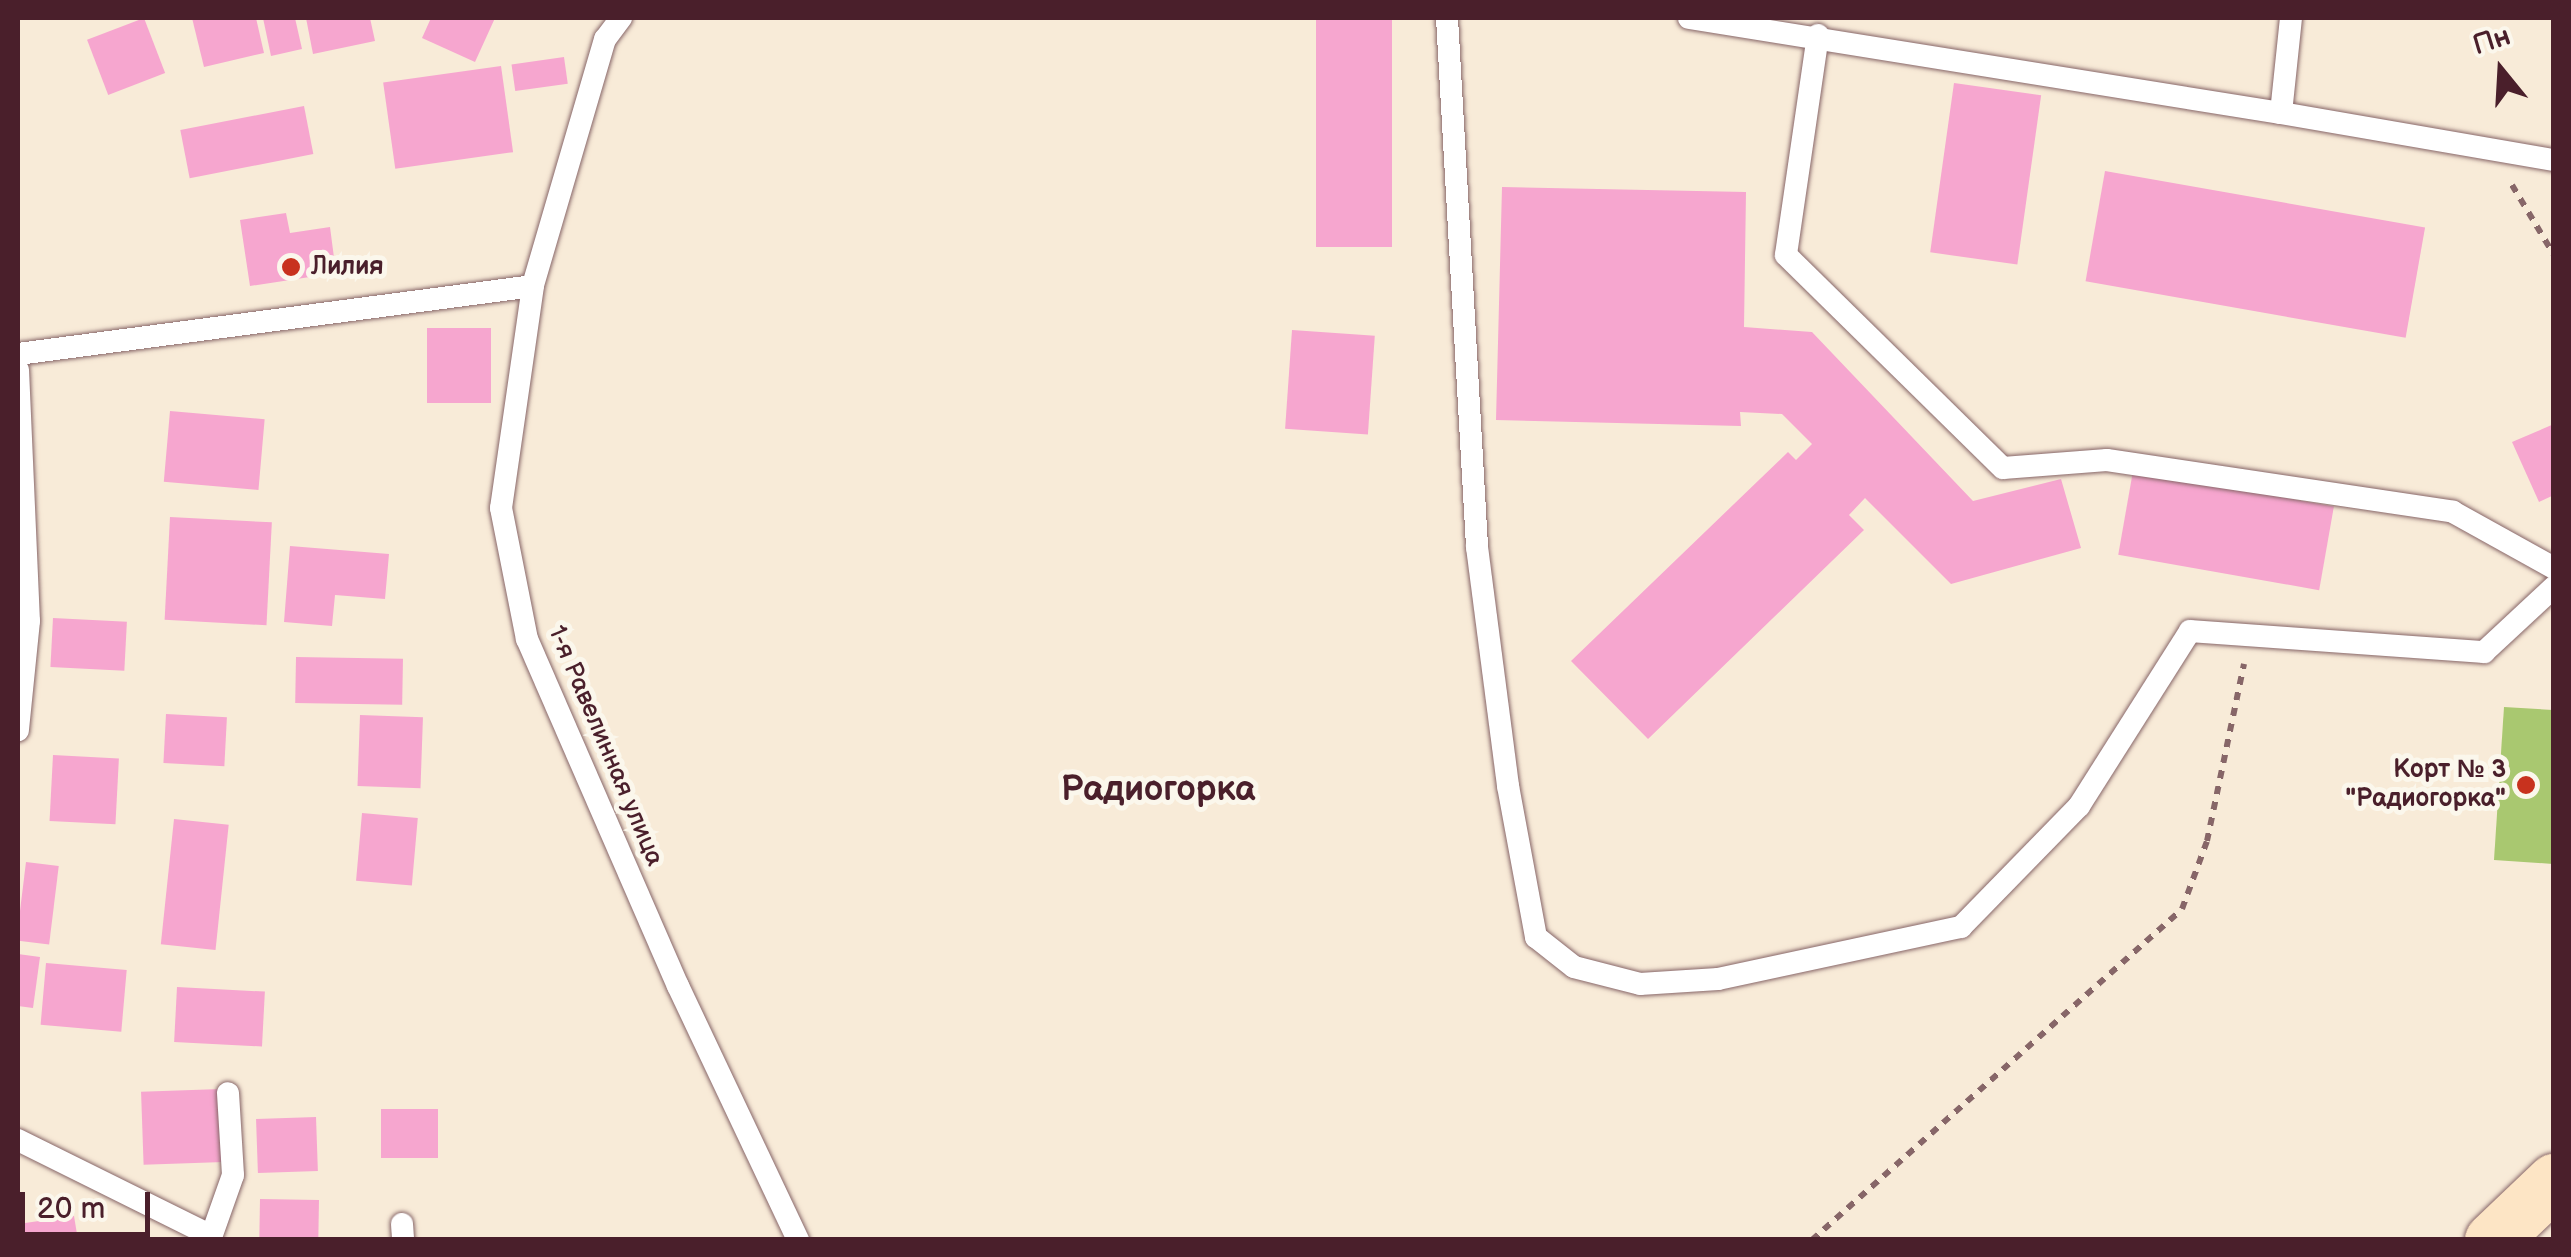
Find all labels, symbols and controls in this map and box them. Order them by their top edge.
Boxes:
north arrow [2451,20,2551,120]
text: Пн [2469,20,2514,62]
place label: Лилия [311,252,384,282]
marker: Лилия [280,256,302,278]
street label: 1-я Равелинная улица [541,621,669,871]
place label: Корт № 3 "Радиогорка" [2345,756,2506,815]
district label: Радиогорка [1061,769,1255,811]
marker: Корт № 3 "Радиогорка" [2515,774,2537,796]
scale bar [25,1172,155,1234]
text: 20 m [37,1191,105,1227]

